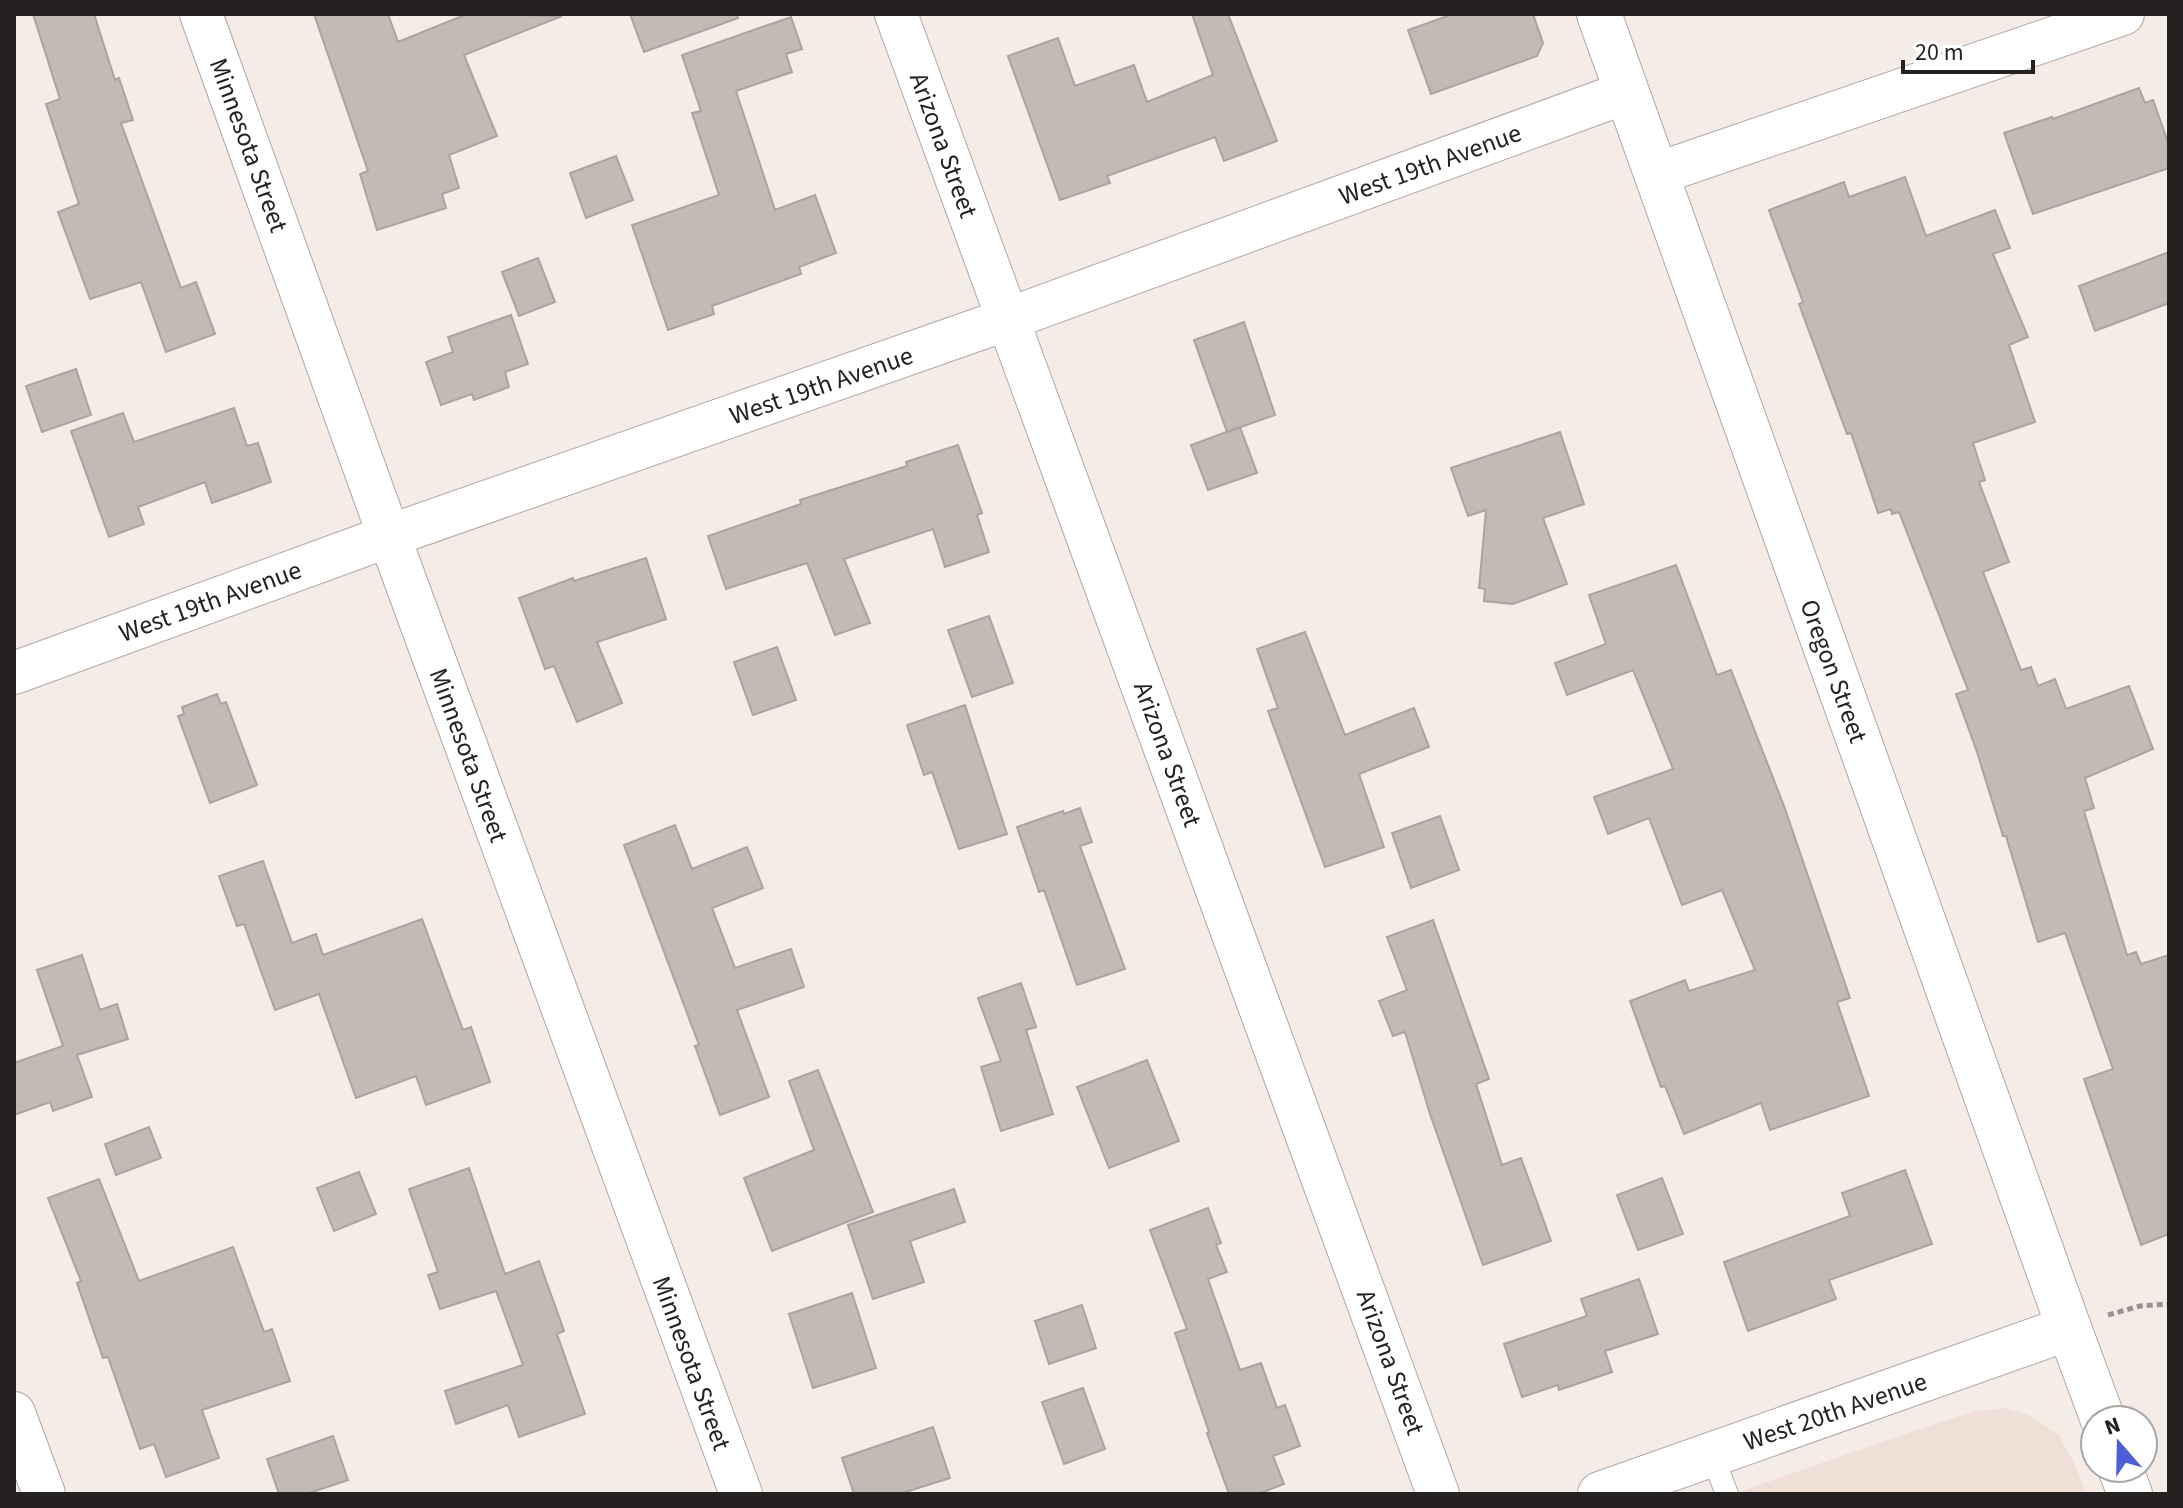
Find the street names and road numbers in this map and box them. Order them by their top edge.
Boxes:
street label: Minnesota Street [200,53,297,238]
street label: Arizona Street [900,67,987,223]
street label: West 19th Avenue [1334,114,1527,215]
street label: West 19th Avenue [724,337,918,434]
street label: West 19th Avenue [114,551,307,652]
street label: Oregon Street [1790,594,1877,748]
street label: Minnesota Street [420,663,517,848]
street label: Arizona Street [1124,676,1211,832]
street label: Minnesota Street [643,1271,740,1456]
street label: Arizona Street [1347,1284,1434,1440]
street label: West 20th Avenue [1738,1363,1932,1460]

